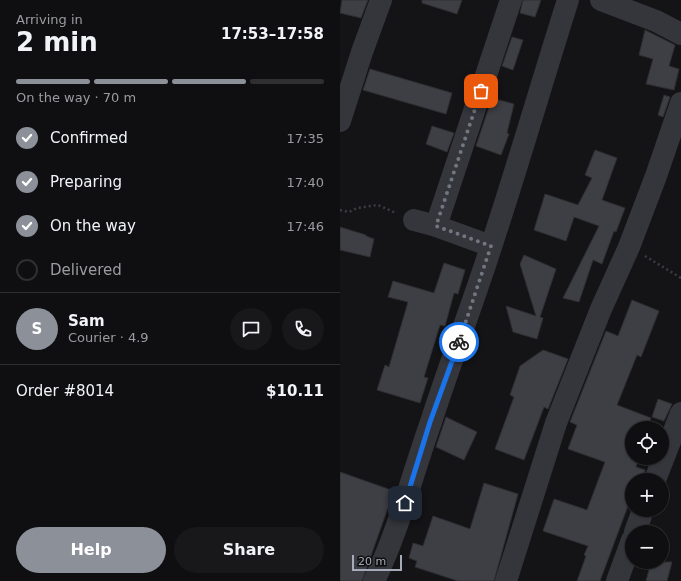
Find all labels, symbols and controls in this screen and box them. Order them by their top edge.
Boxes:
text: Arriving in [16,12,83,27]
text: 17:53–17:58 [221,25,324,43]
text: 2 min [16,27,98,57]
pin [464,74,498,108]
icon: bag [470,80,492,102]
text: On the way · 70 m [16,90,136,105]
icon: check [16,127,38,149]
text: Confirmed [50,129,128,147]
text: 17:35 [287,131,324,146]
icon: check [16,171,38,193]
text: Preparing [50,173,122,191]
text: 17:40 [287,175,324,190]
icon: check [16,215,38,237]
text: On the way [50,217,136,235]
text: 17:46 [287,219,324,234]
text: Delivered [50,261,122,279]
button: chat [230,308,272,350]
button: phone [282,308,324,350]
text: Sam [68,312,105,330]
text: S [32,320,42,338]
courier [439,322,479,362]
text: Courier · 4.9 [68,330,149,345]
icon: bike [448,331,470,353]
text: Order #8014 [16,382,114,400]
text: $10.11 [266,382,324,400]
map controls [625,421,669,569]
button: locate [625,421,669,465]
button: + [625,473,669,517]
pin [388,486,422,520]
icon: home [394,492,416,514]
button: − [625,525,669,569]
button: Help [16,527,166,573]
button: Share [174,527,324,573]
scale bar [352,553,402,572]
text: 20 m [358,555,386,568]

